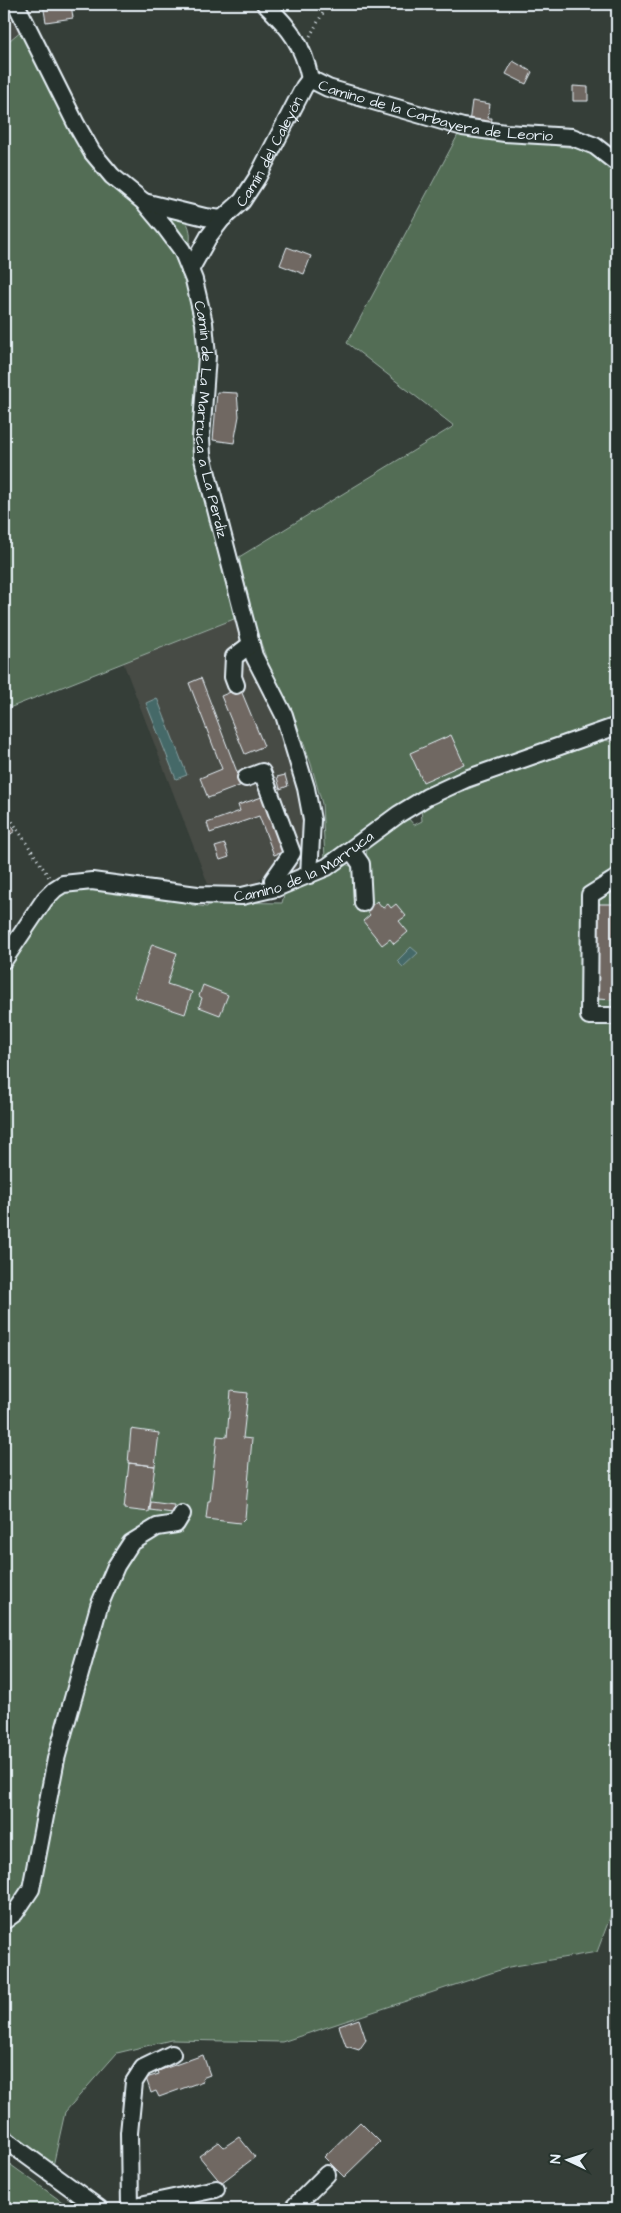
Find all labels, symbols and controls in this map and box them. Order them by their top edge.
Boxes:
street label: Camino de la Carbayera de Leorio [315,74,554,146]
street label: Camín del Caleyón [231,92,308,211]
street label: Camín de La Marruca a La Perdiz [189,299,234,541]
street label: Camino de la Marruca [234,825,378,907]
north arrow [544,2136,594,2186]
text: N [546,2154,566,2164]

